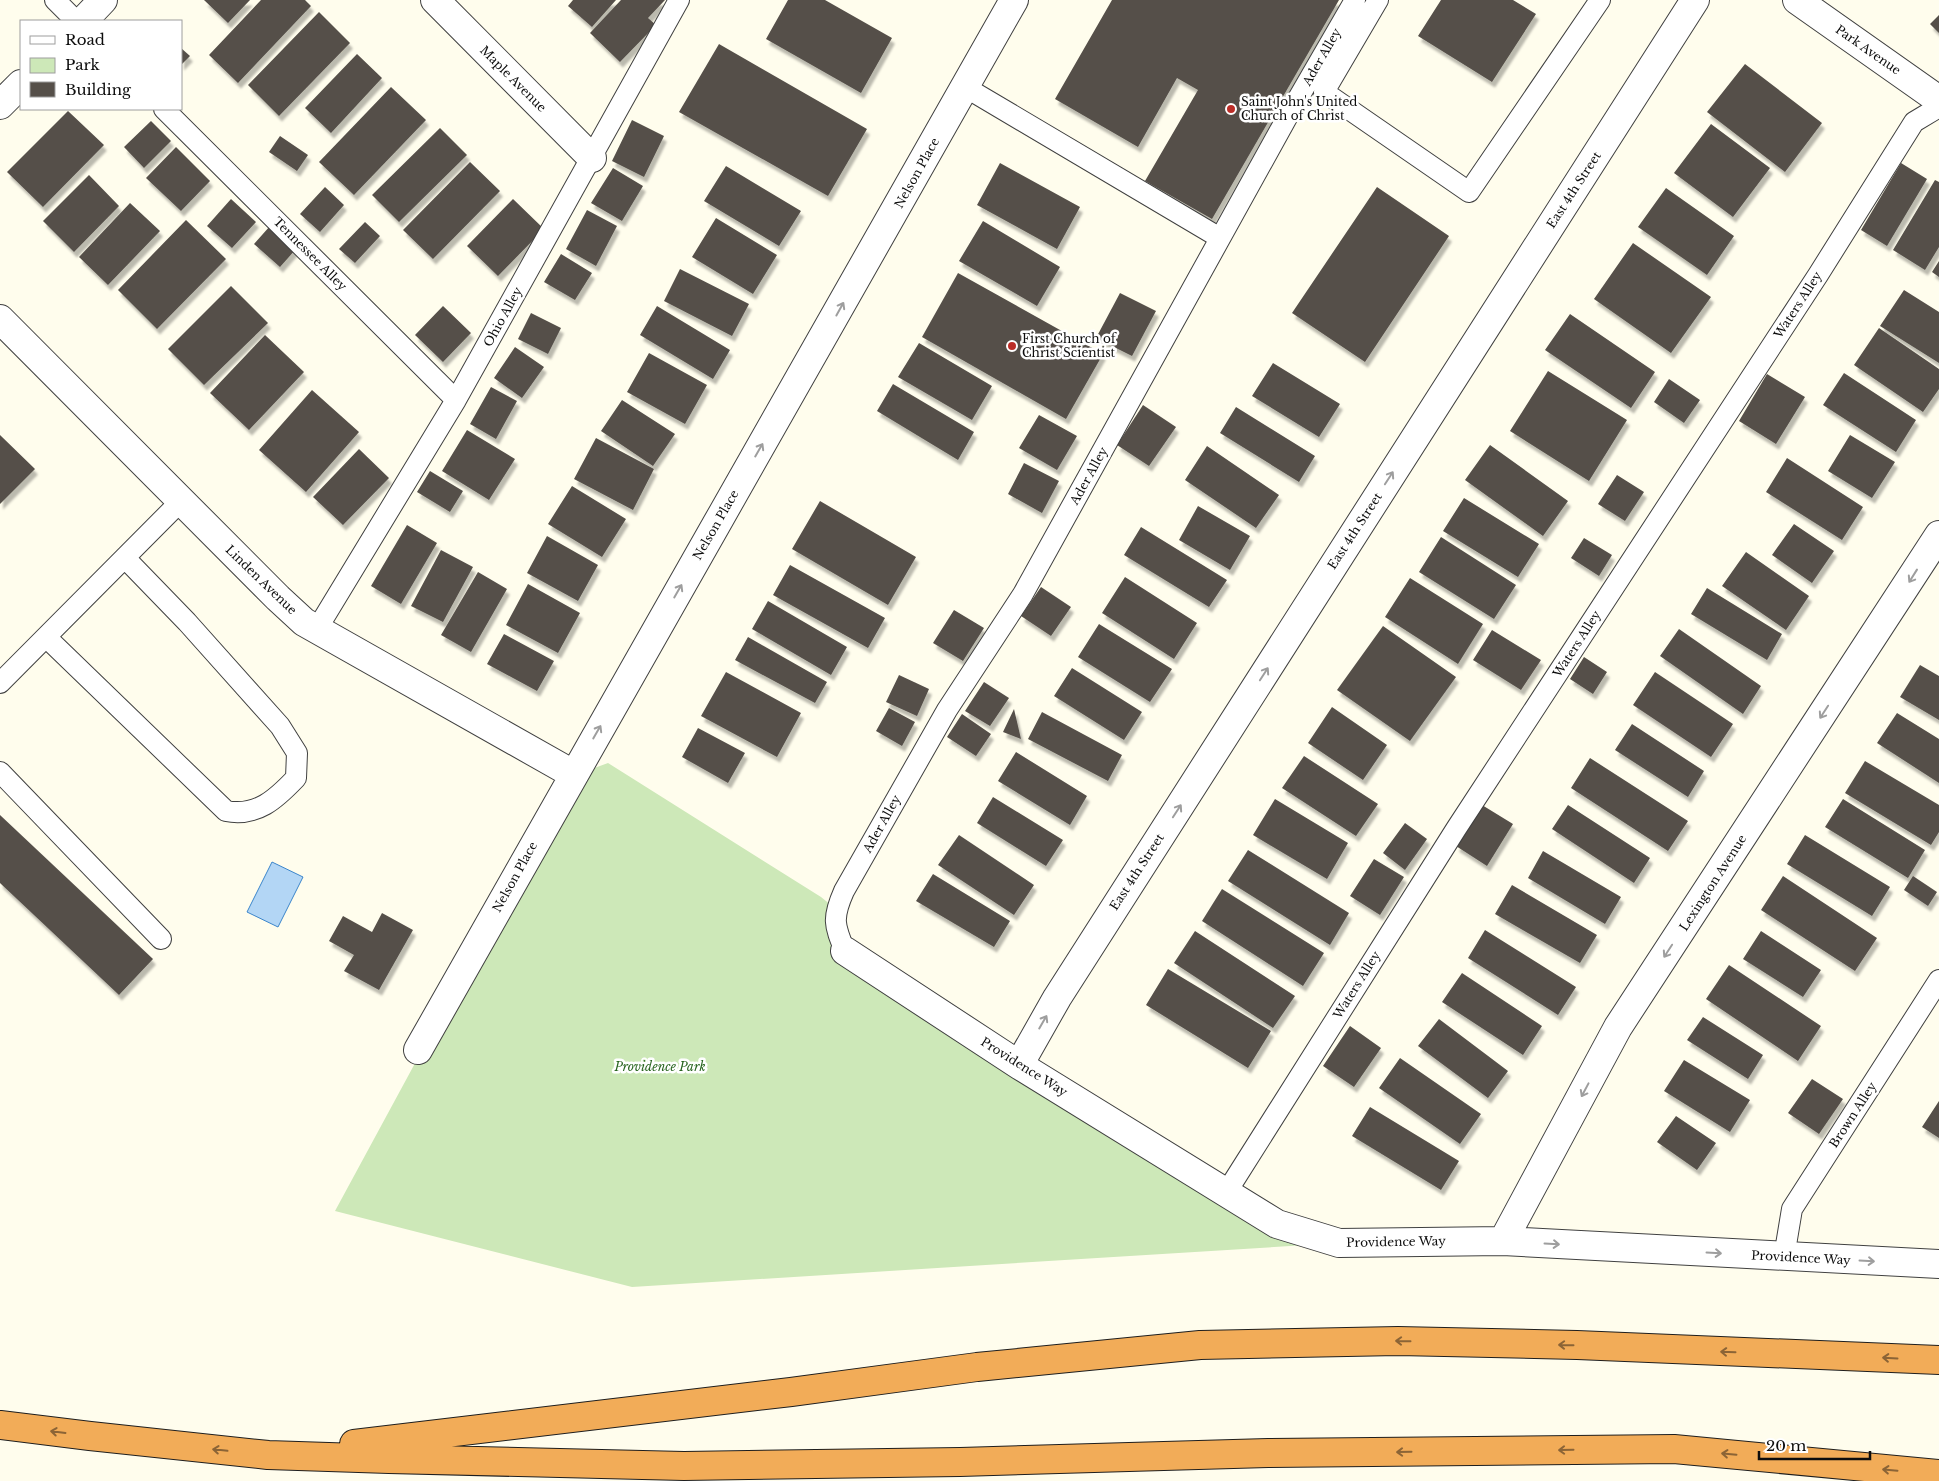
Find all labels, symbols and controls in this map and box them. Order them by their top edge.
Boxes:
legend [20,20,182,110]
street label: Park Avenue [1833,22,1904,78]
street label: Ader Alley [1299,25,1344,89]
text: Road [65,30,105,49]
street label: Maple Avenue [477,42,550,115]
text: Park [65,55,101,74]
text: Building [65,80,132,99]
place label: Saint John's United Church of Christ [1241,94,1357,123]
marker: Saint John's United Church of Christ [1225,103,1237,115]
street label: Nelson Place [891,135,942,211]
street label: East 4th Street [1543,148,1604,231]
street label: Tennessee Alley [271,214,350,294]
street label: Waters Alley [1770,268,1825,342]
street label: Ohio Alley [480,284,525,349]
one-way arrow [835,302,845,317]
place label: First Church of Christ Scientist [1022,331,1118,360]
marker: First Church of Christ Scientist [1006,340,1018,352]
one-way arrow [755,444,765,458]
street label: Ader Alley [1066,444,1111,508]
one-way arrow [1384,471,1395,485]
street label: Nelson Place [689,487,742,562]
street label: East 4th Street [1324,489,1385,572]
street label: Linden Avenue [223,542,300,617]
one-way arrow [1908,568,1918,582]
one-way arrow [674,585,684,599]
street label: Waters Alley [1549,607,1604,681]
one-way arrow [1259,667,1269,681]
one-way arrow [1819,705,1829,719]
one-way arrow [593,725,602,740]
street label: Ader Alley [859,792,904,856]
one-way arrow [1172,804,1182,818]
street label: East 4th Street [1106,830,1167,913]
street label: Lexington Avenue [1676,832,1749,934]
street label: Nelson Place [489,839,540,915]
one-way arrow [1663,943,1673,957]
street label: Waters Alley [1329,948,1383,1022]
one-way arrow [1039,1016,1049,1030]
street label: Providence Way [978,1034,1071,1099]
park label: Providence Park [613,1059,706,1074]
street label: Brown Alley [1826,1079,1880,1150]
one-way arrow [1580,1082,1589,1097]
street label: Providence Way [1346,1233,1446,1250]
one-way arrow [1543,1239,1559,1248]
street label: Providence Way [1751,1247,1851,1268]
one-way arrow [1706,1249,1722,1258]
one-way arrow [1859,1257,1875,1266]
one-way arrow [1395,1336,1412,1346]
one-way arrow [1558,1340,1574,1350]
one-way arrow [1720,1347,1736,1356]
one-way arrow [1883,1354,1899,1363]
one-way arrow [51,1427,67,1437]
scale bar [1759,1428,1870,1460]
text: 20 m [1766,1436,1806,1455]
one-way arrow [212,1445,228,1455]
one-way arrow [1559,1445,1575,1455]
one-way arrow [1396,1447,1412,1457]
one-way arrow [1721,1450,1737,1459]
one-way arrow [1883,1465,1899,1475]

